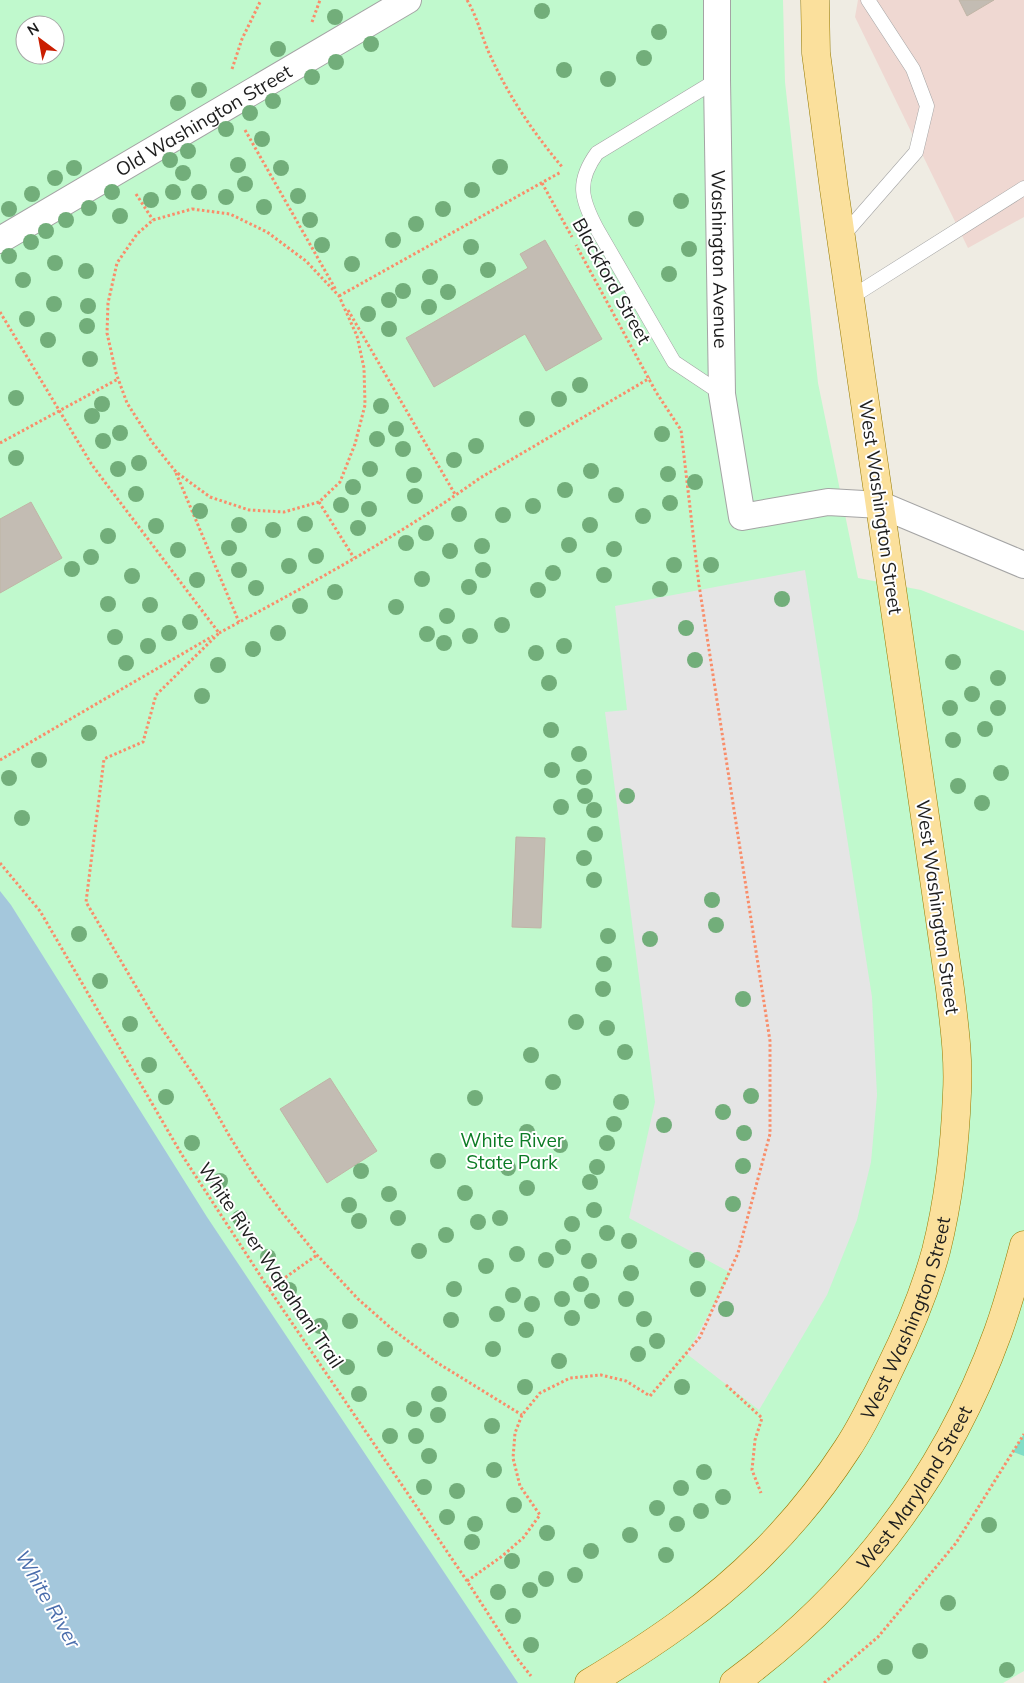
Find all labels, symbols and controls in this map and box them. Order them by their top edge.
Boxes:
north arrow [15,15,65,65]
text: N [24,19,42,39]
street label: Old Washington Street [111,59,296,182]
street label: Washington Avenue [706,169,733,349]
street label: Blackford Street [567,214,657,349]
street label: West Washington Street [854,398,908,616]
street label: West Washington Street [911,798,965,1016]
park label: White River State Park [460,1128,564,1174]
street label: White River Wapahani Trail [193,1158,349,1372]
street label: West Washington Street [855,1214,955,1424]
street label: West Maryland Street [851,1401,977,1575]
water label: White River [10,1545,87,1653]

